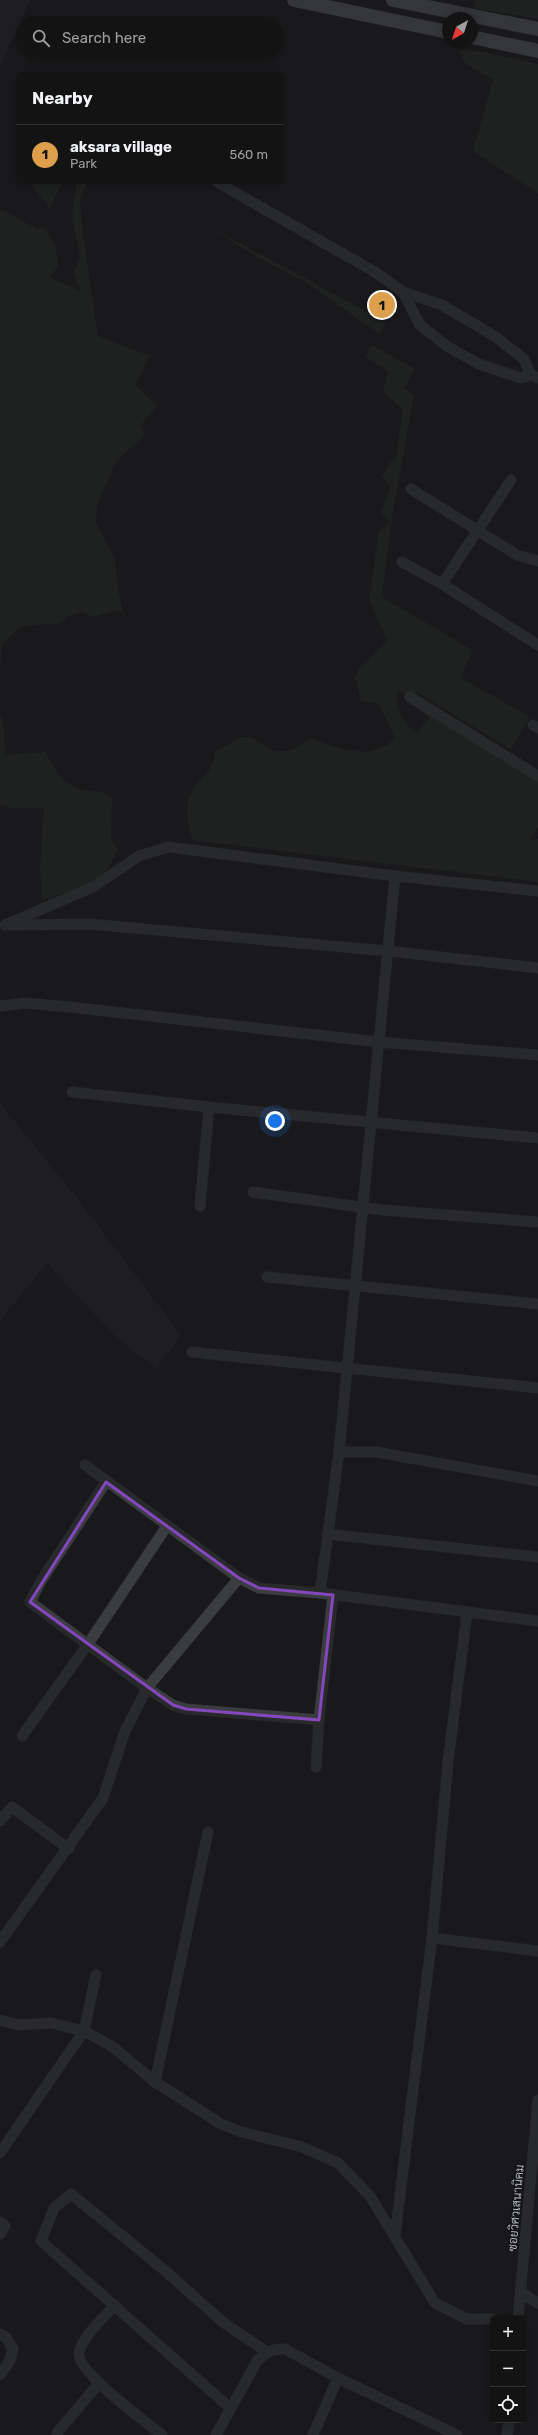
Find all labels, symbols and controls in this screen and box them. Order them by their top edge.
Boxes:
north arrow [442,12,478,48]
search box [16,16,284,60]
icon: search [30,27,52,49]
text: Search here [62,29,146,47]
text: Nearby [32,88,93,108]
text: aksara village [70,138,172,156]
text: 1 [42,147,48,162]
text: 560 m [229,147,268,162]
text: Park [70,156,97,171]
pin: 1 [369,290,395,320]
your location [265,1111,285,1131]
street label: ซอยวิศวเสนานิคม [505,2164,527,2252]
map controls [490,2315,526,2423]
button: + [490,2315,526,2351]
button: − [490,2351,526,2387]
button: locate [490,2387,526,2423]

